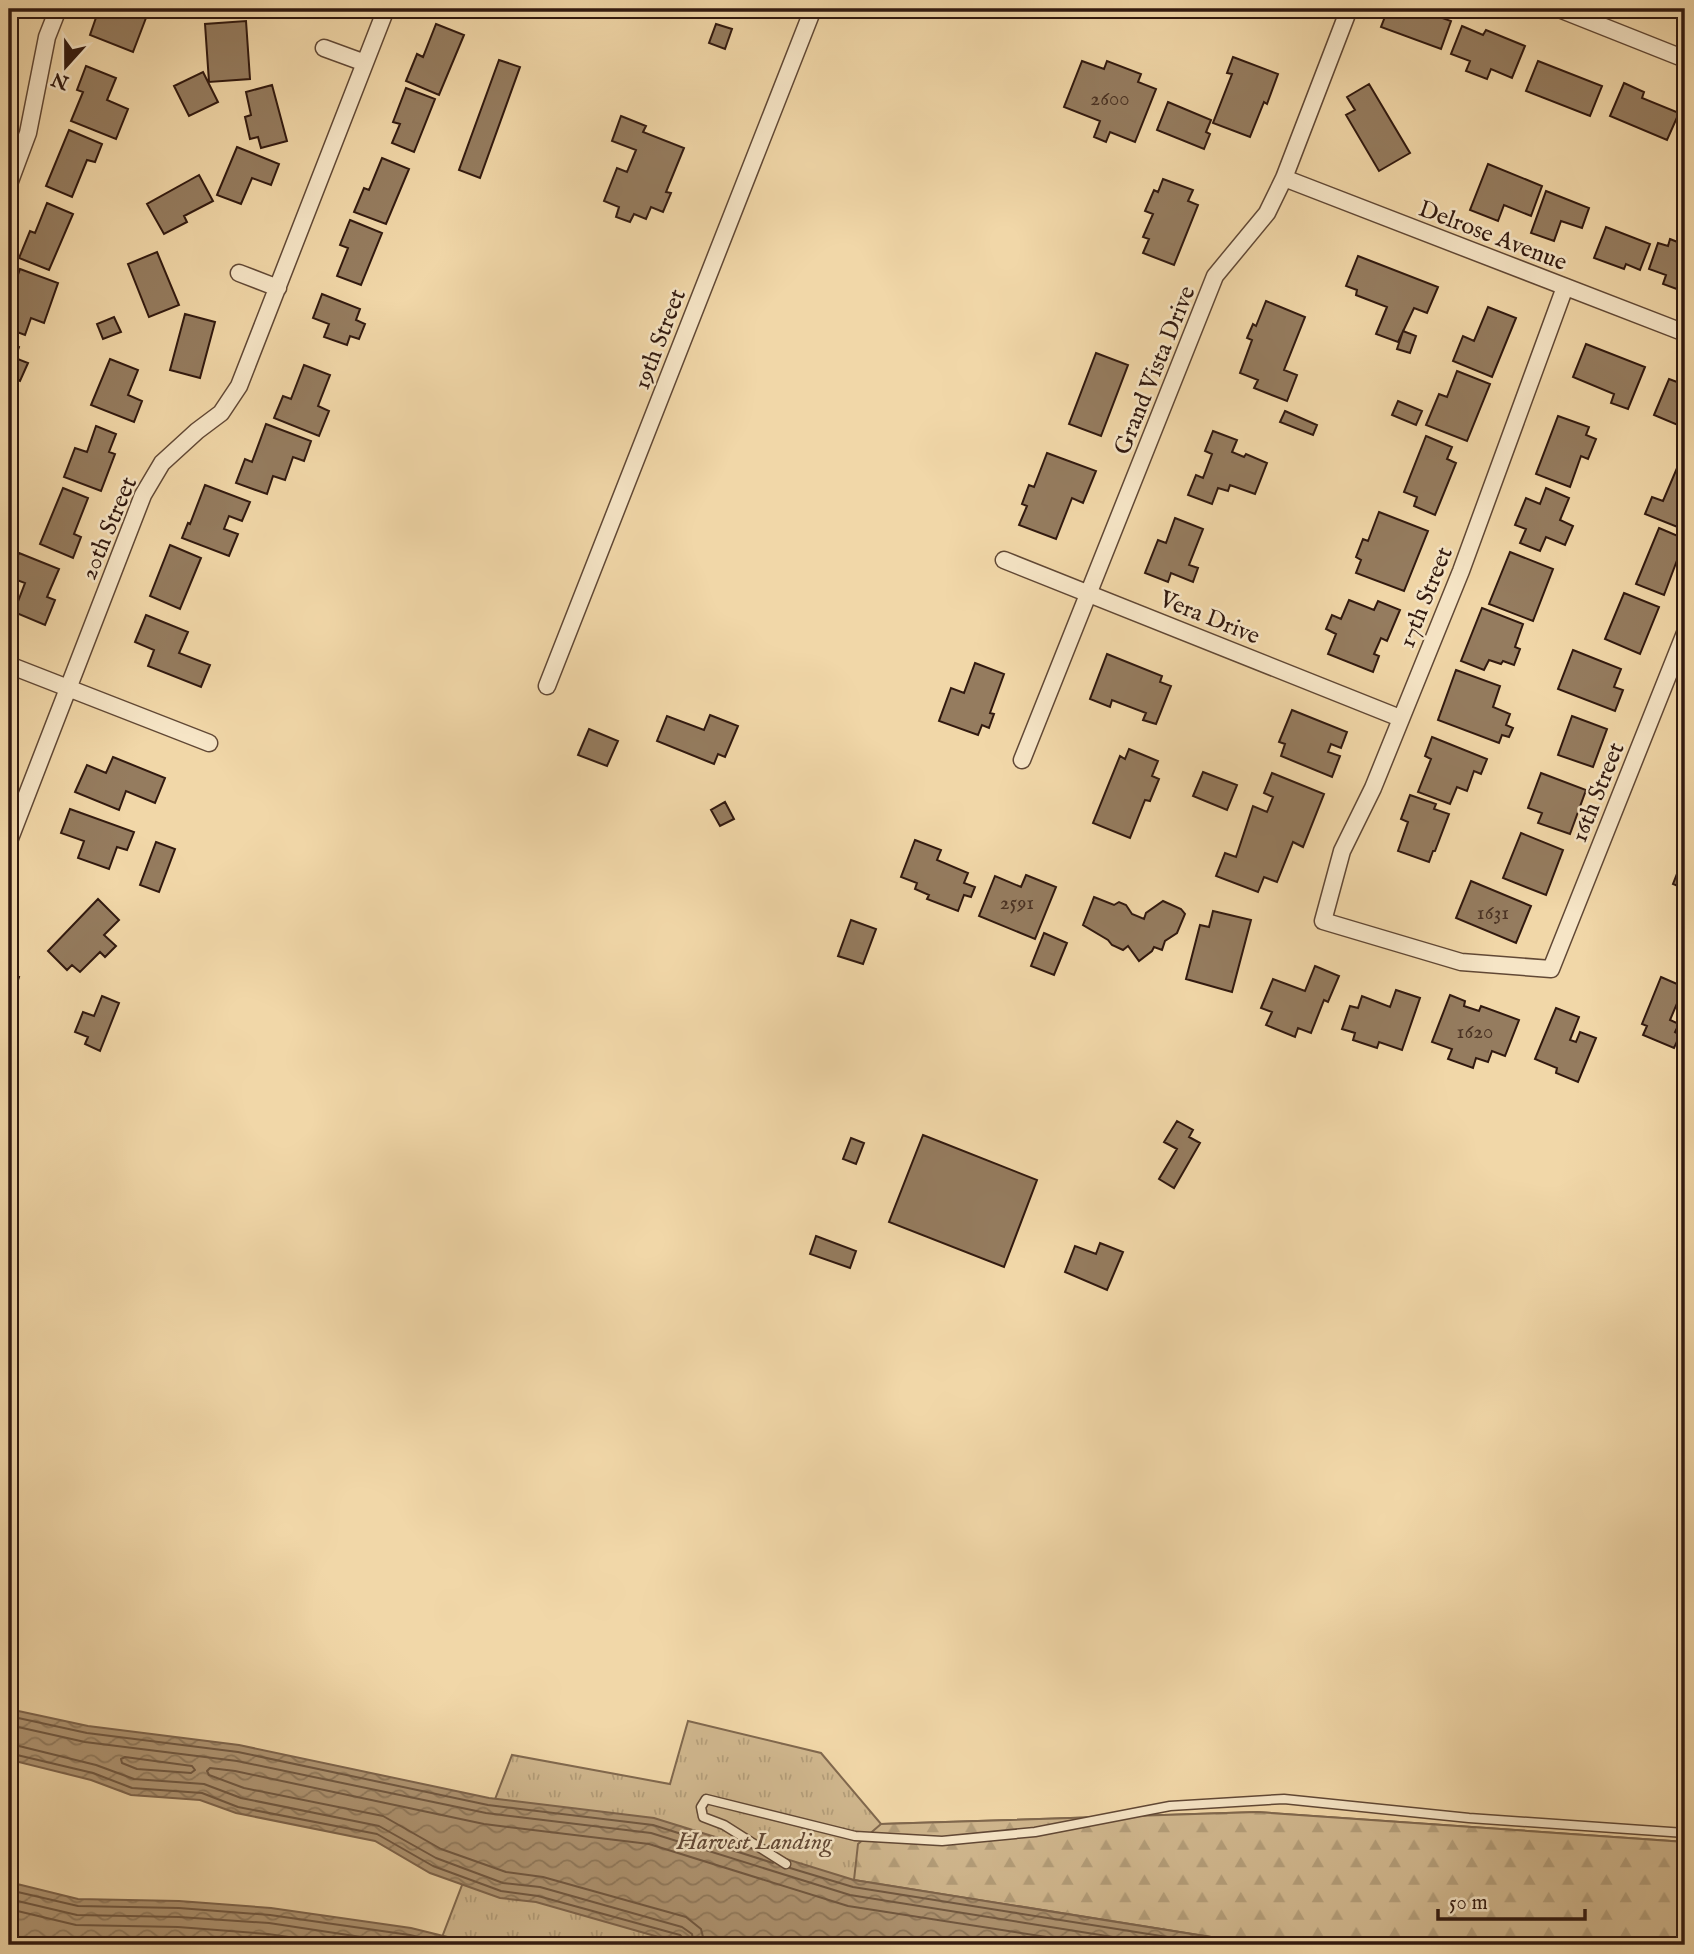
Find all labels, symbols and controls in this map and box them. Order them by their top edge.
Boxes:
north arrow [32,32,102,102]
text: N [48,66,74,95]
house number: 2600 [1090,86,1130,113]
street label: Delrose Avenue [1414,194,1571,279]
street label: Grand Vista Drive [1107,282,1203,460]
street label: 19th Street [627,285,694,394]
street label: 20th Street [74,472,145,585]
street label: 17th Street [1392,543,1461,653]
street label: Vera Drive [1154,584,1264,653]
street label: 16th Street [1564,738,1632,847]
house number: 2591 [1000,890,1034,917]
house number: 1631 [1477,900,1509,927]
house number: 1620 [1457,1019,1493,1046]
park label: Harvest Landing [676,1827,832,1858]
scale bar [1438,1877,1586,1921]
text: 50 m [1449,1890,1488,1917]

